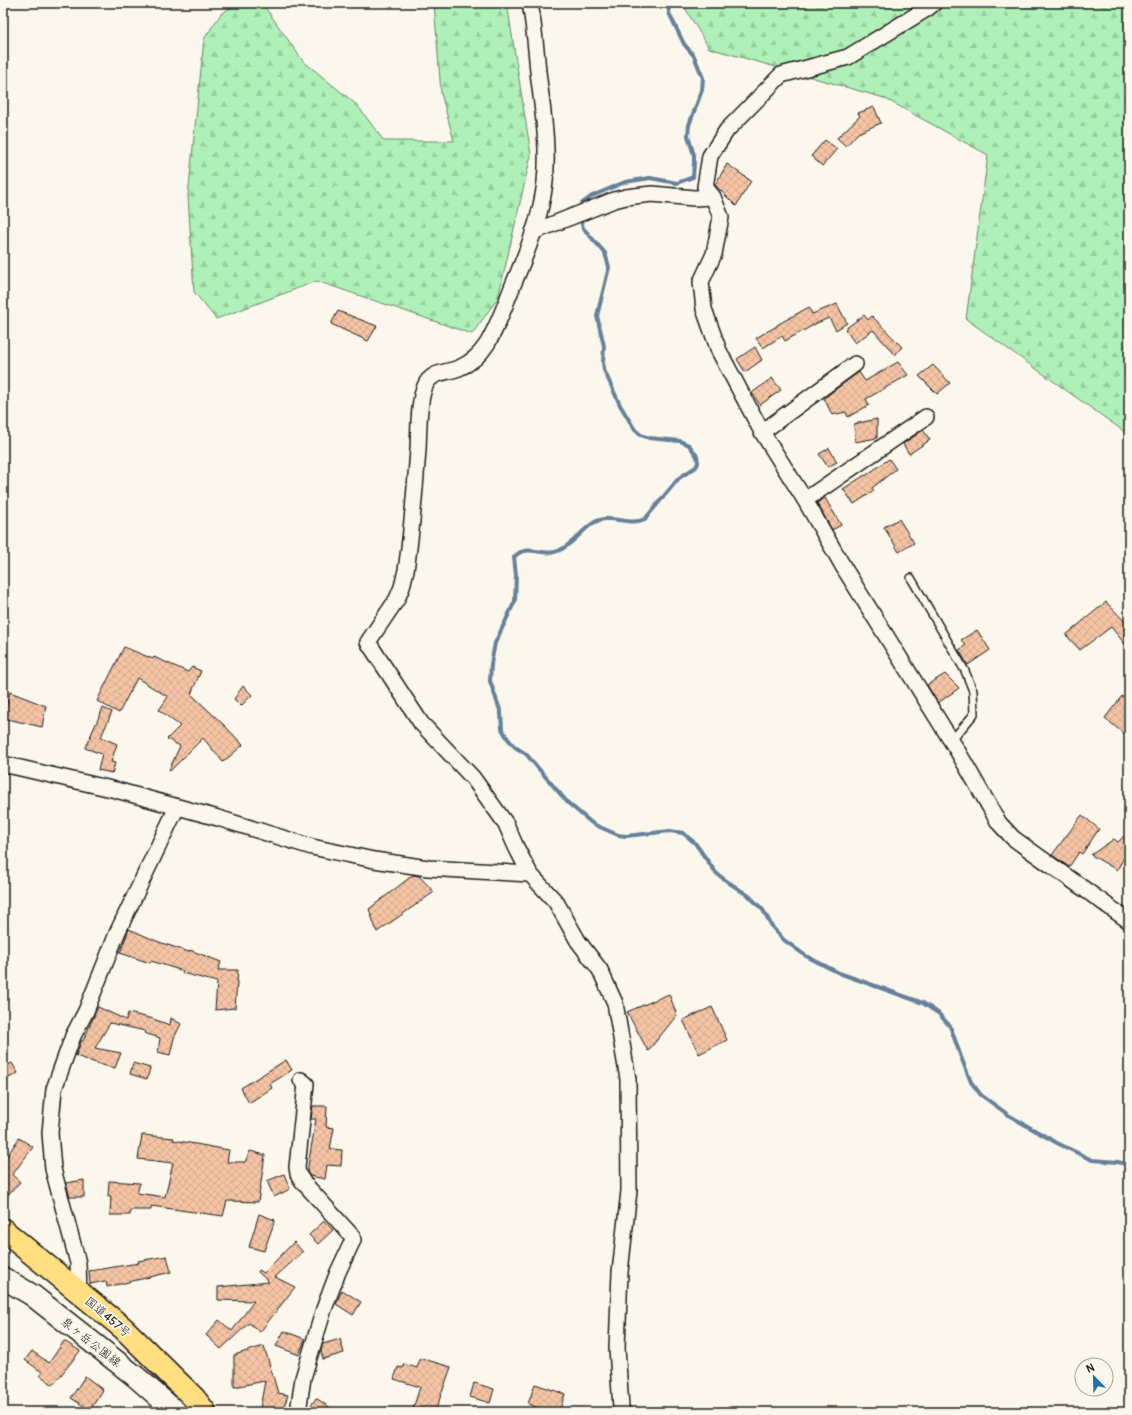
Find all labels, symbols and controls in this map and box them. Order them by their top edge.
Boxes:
street label: 国道457号 [81,1294,134,1341]
street label: 泉ヶ岳公園線 [58,1314,124,1370]
north arrow [1074,1357,1114,1397]
text: N [1084,1361,1097,1376]

